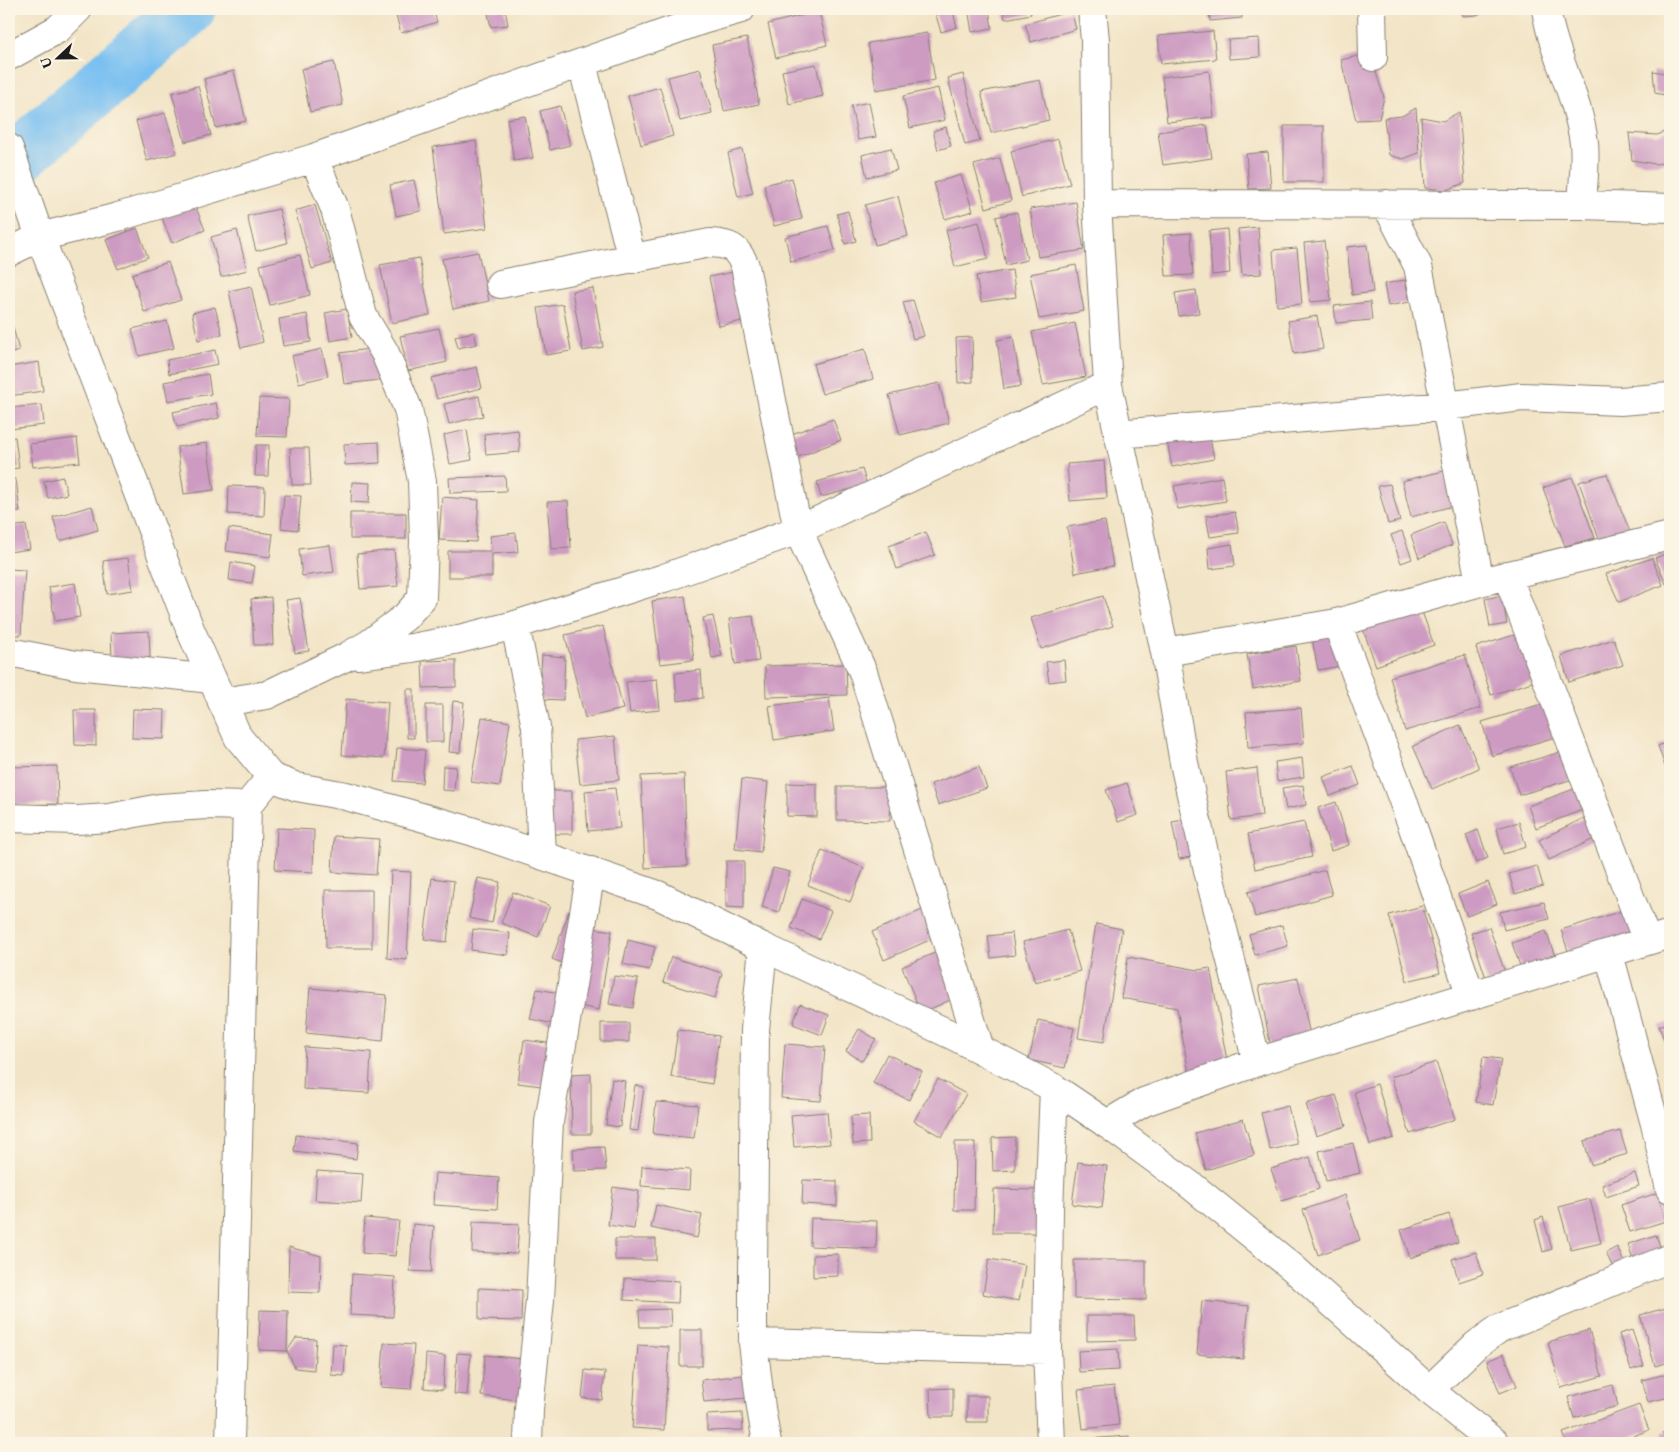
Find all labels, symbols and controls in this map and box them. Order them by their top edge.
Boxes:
north arrow [32,32,82,82]
text: U [35,54,56,71]

